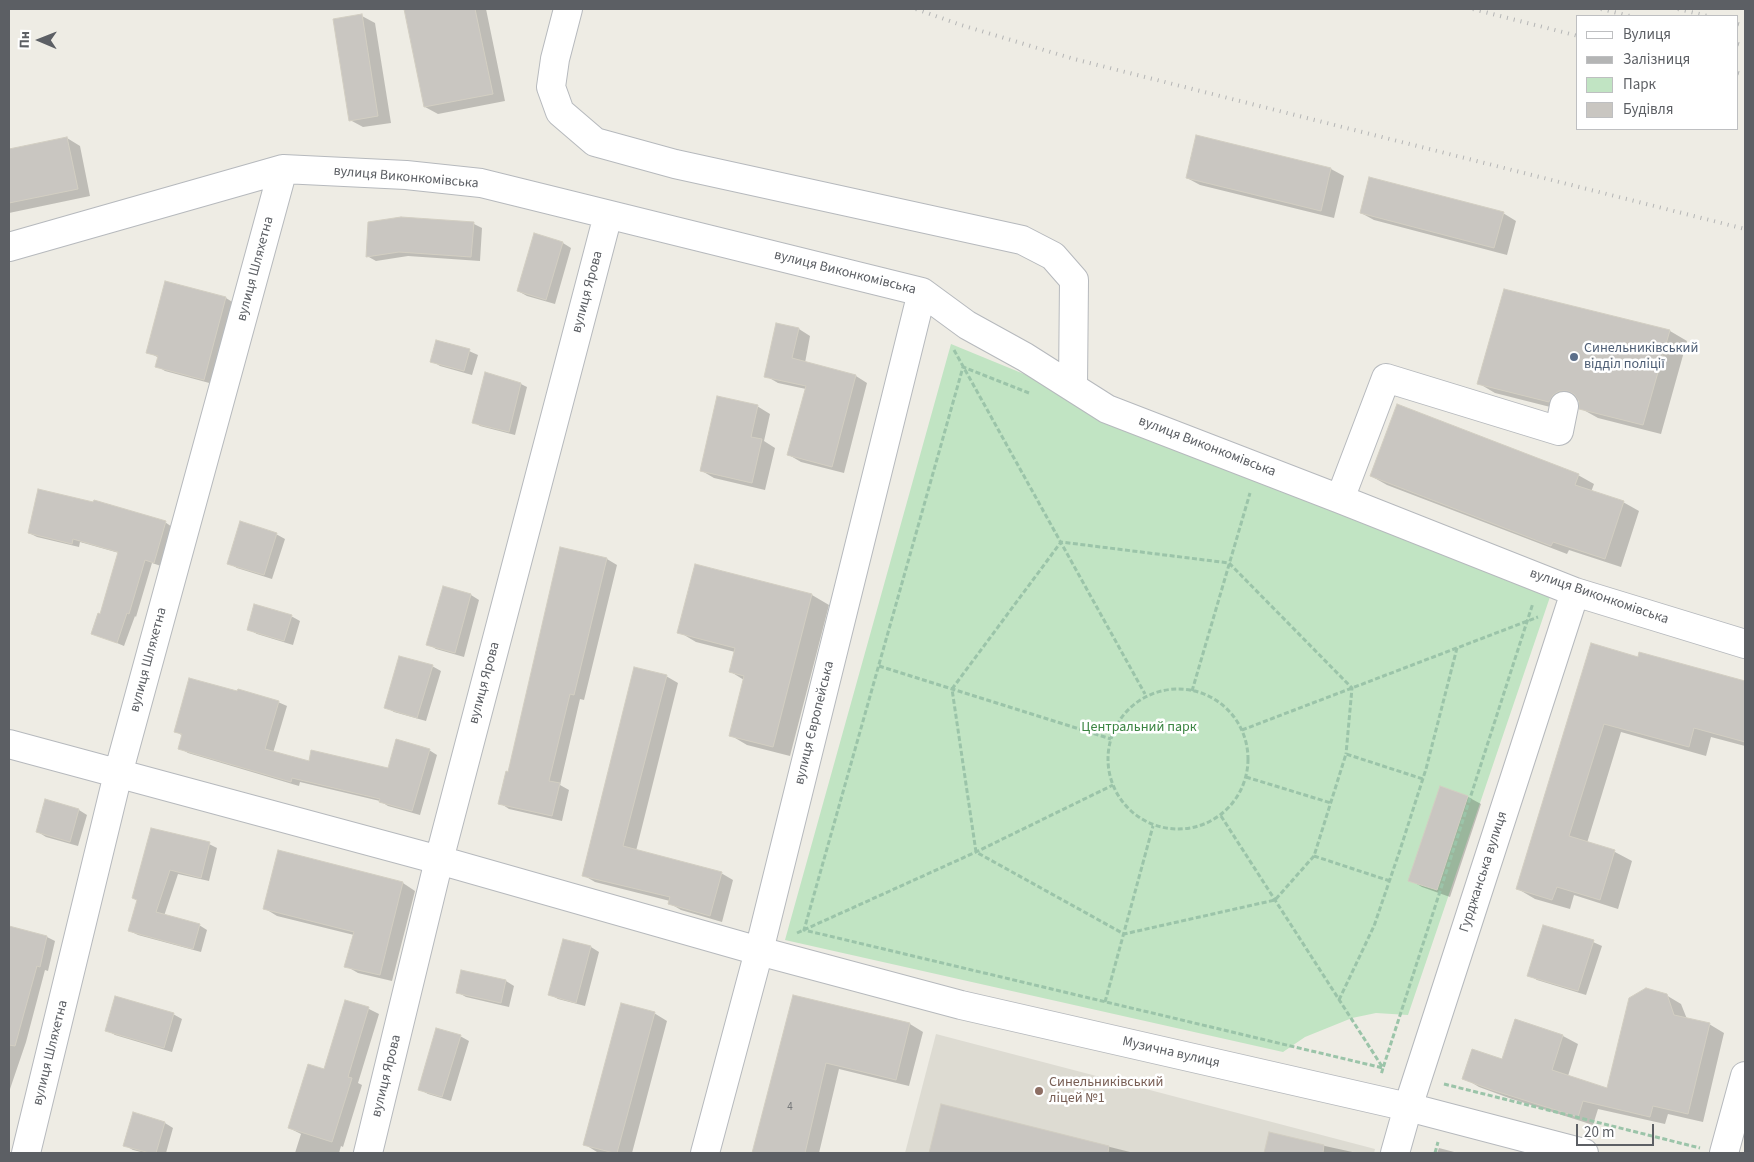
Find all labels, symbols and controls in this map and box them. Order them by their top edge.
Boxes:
north arrow [15,15,65,65]
legend [1576,15,1739,130]
text: Вулиця [1623,24,1671,45]
text: Пн [15,31,35,49]
text: Залізниця [1623,49,1690,70]
text: Парк [1623,74,1656,95]
text: Будівля [1623,99,1673,120]
street label: вулиця Виконкомівська [333,163,479,193]
street label: вулиця Шляхетна [234,215,278,323]
street label: вулиця Виконкомівська [772,247,918,299]
street label: вулиця Ярова [569,249,607,335]
place label: Синельниківський відділ поліції [1584,341,1698,374]
marker: Синельниківський відділ поліції [1568,351,1580,363]
street label: вулиця Виконкомівська [1136,413,1278,481]
street label: вулиця Виконкомівська [1527,565,1671,629]
street label: вулиця Шляхетна [127,606,171,714]
street label: вулиця Ярова [466,640,504,726]
street label: вулиця Європейська [792,659,838,787]
park label: Центральний парк [1081,720,1197,736]
street label: Гурджанська вулиця [1456,809,1512,935]
street label: вулиця Шляхетна [30,999,72,1107]
street label: вулиця Ярова [369,1033,405,1119]
street label: Музична вулиця [1121,1034,1221,1072]
place label: Синельниківський ліцей №1 [1049,1075,1163,1108]
marker: Синельниківський ліцей №1 [1033,1085,1045,1097]
house number: 4 [787,1101,793,1115]
scale bar [1579,1114,1656,1146]
text: 20 m [1584,1122,1614,1143]

